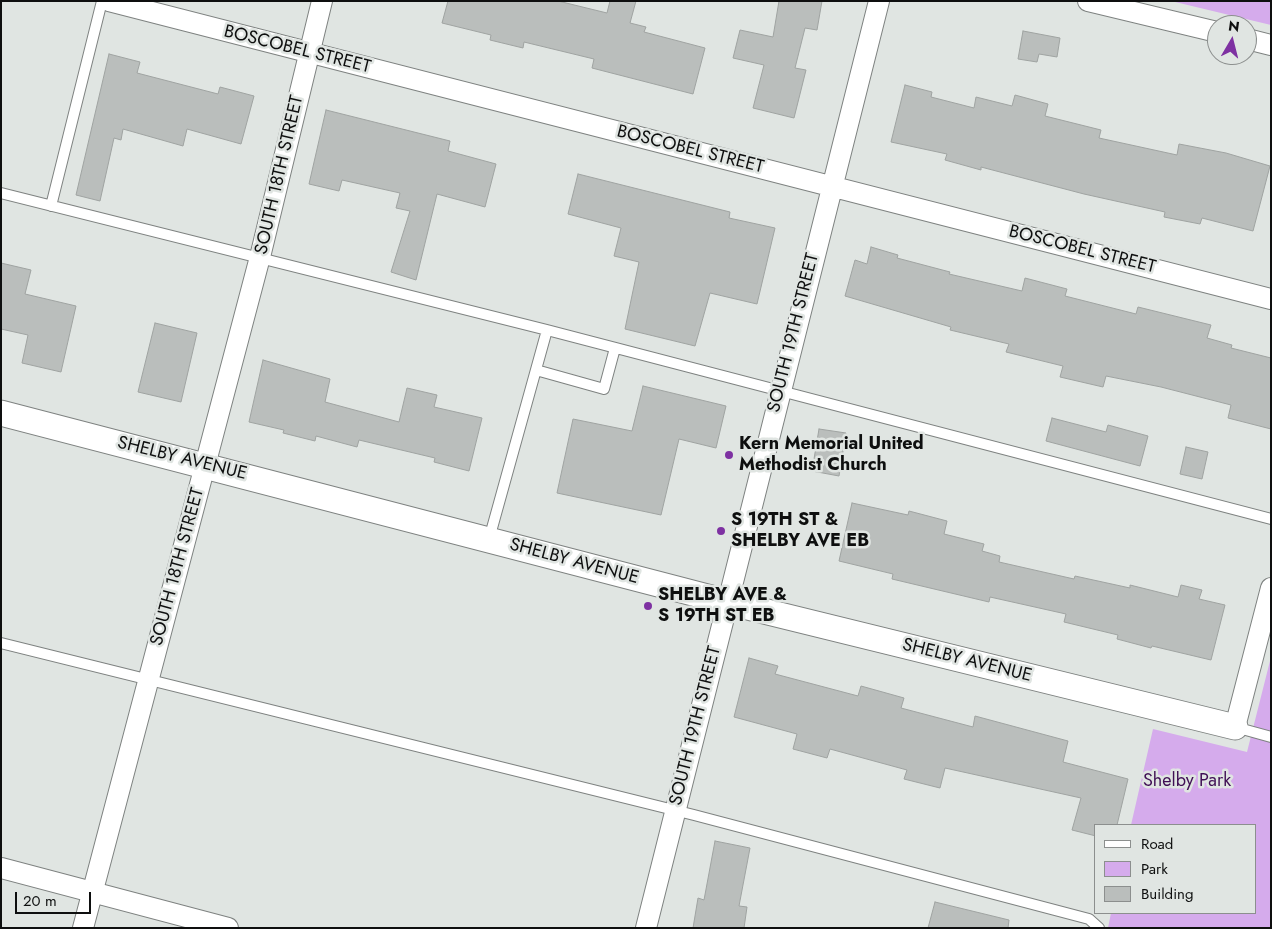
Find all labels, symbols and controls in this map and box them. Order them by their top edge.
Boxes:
north arrow [1207,15,1257,65]
text: N [1227,15,1241,37]
street label: BOSCOBEL STREET [221,21,373,79]
street label: SOUTH 18TH STREET [251,93,309,257]
street label: BOSCOBEL STREET [614,121,766,179]
street label: BOSCOBEL STREET [1006,221,1158,279]
street label: SOUTH 19TH STREET [764,251,824,415]
street label: SHELBY AVENUE [115,432,249,486]
place label: Kern Memorial United Methodist Church [739,434,924,476]
marker: Kern Memorial United Methodist Church [723,449,735,461]
street label: SOUTH 18TH STREET [147,486,209,648]
place label: S 19TH ST & SHELBY AVE EB [731,510,869,552]
marker: S 19TH ST & SHELBY AVE EB [715,525,727,537]
street label: SHELBY AVENUE [507,534,641,590]
place label: SHELBY AVE & S 19TH ST EB [658,585,787,628]
marker: SHELBY AVE & S 19TH ST EB [642,600,654,612]
street label: SHELBY AVENUE [900,634,1034,688]
street label: SOUTH 19TH STREET [666,644,726,808]
park label: Shelby Park [1143,771,1231,793]
legend [1094,824,1257,914]
text: Road [1141,833,1173,855]
text: Park [1141,858,1168,880]
scale bar [18,882,94,914]
text: Building [1141,883,1193,905]
text: 20 m [23,890,57,912]

